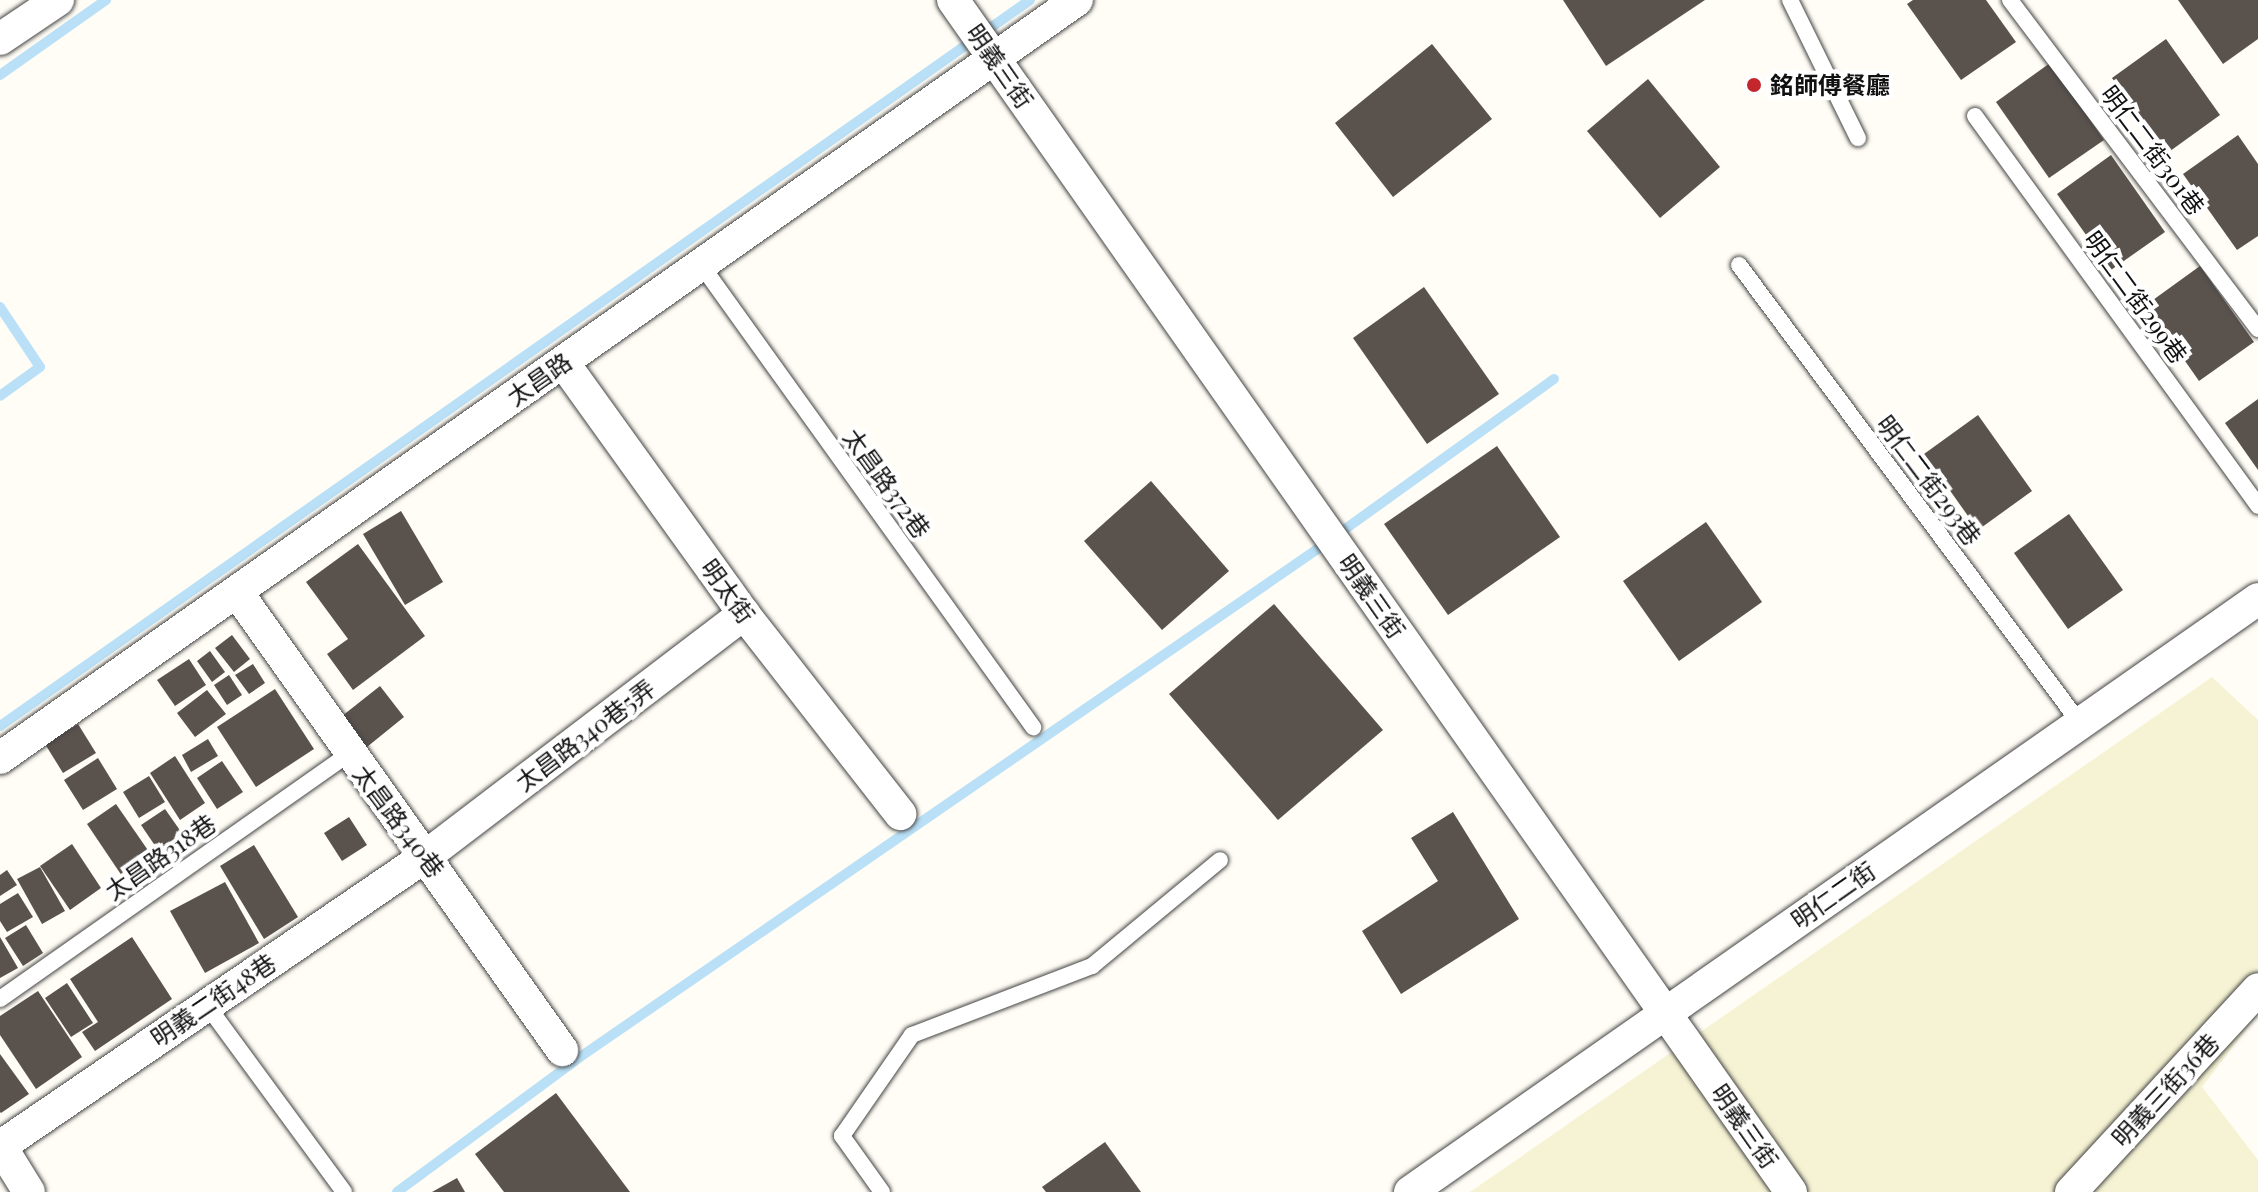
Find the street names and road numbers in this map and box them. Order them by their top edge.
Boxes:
street label: 明義三街 [961,18,1039,114]
street label: 明仁二街301巷 [2095,80,2211,220]
street label: 明仁二街299巷 [2079,225,2193,369]
street label: 太昌路 [501,347,577,411]
street label: 明仁二街293巷 [1871,410,1987,550]
street label: 太昌路372巷 [838,423,936,543]
street label: 明義三街 [1333,548,1411,644]
street label: 明太街 [695,553,761,629]
street label: 太昌路340巷5弄 [510,673,660,797]
street label: 太昌路340巷 [347,759,451,883]
street label: 太昌路318巷 [99,808,221,906]
street label: 明仁二街 [1785,856,1881,934]
street label: 明義二街48巷 [145,948,281,1052]
street label: 明義三街36巷 [2106,1028,2224,1152]
street label: 明義三街 [1706,1078,1784,1174]

